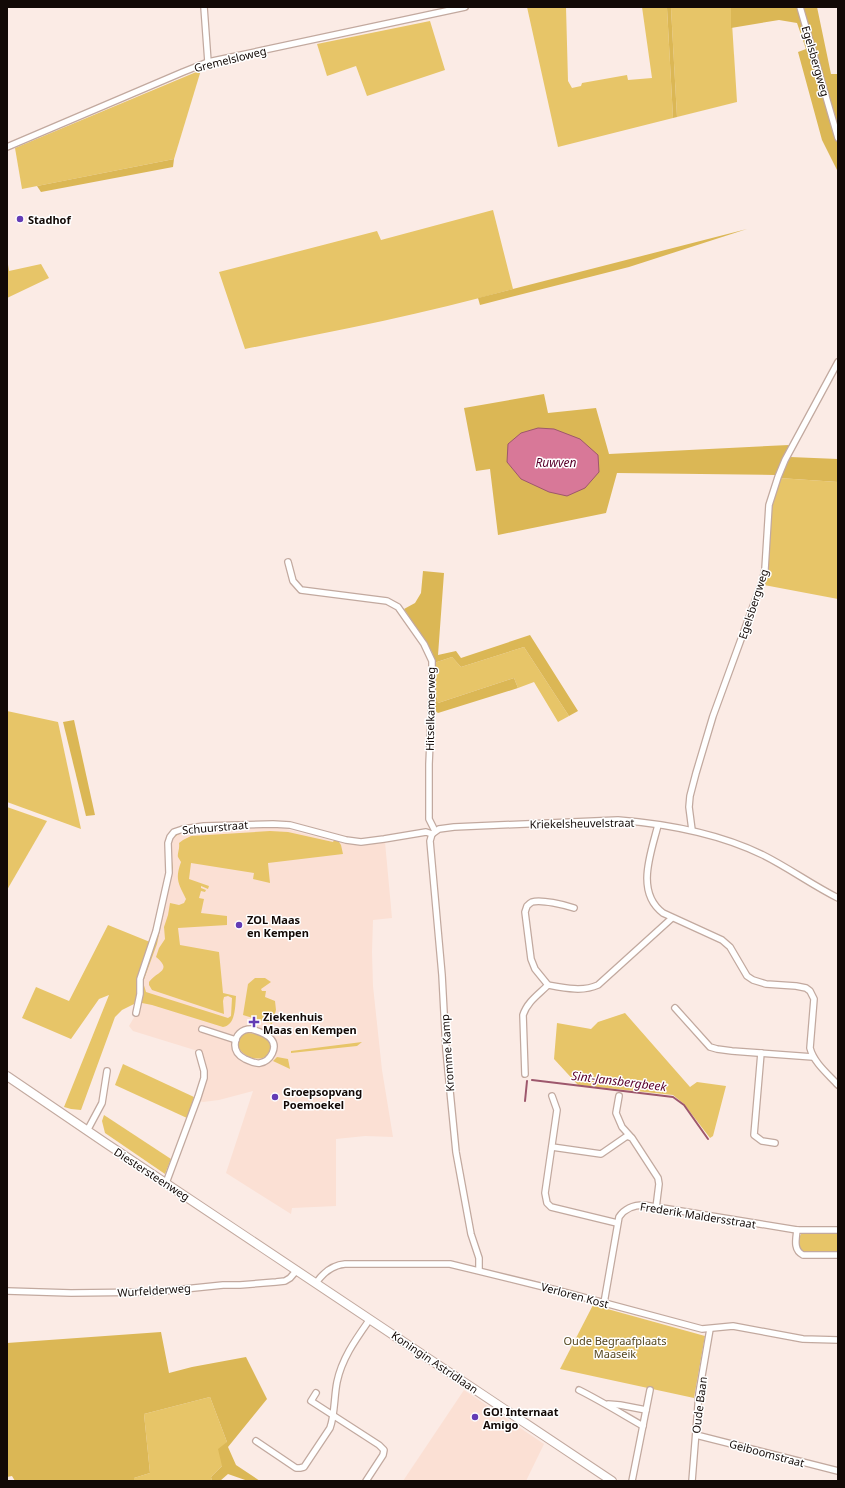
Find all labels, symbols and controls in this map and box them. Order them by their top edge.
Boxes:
street label: Egelsbergweg [799,24,833,98]
street label: Gremelsloweg [192,43,268,75]
place label: Stadhof [28,212,71,227]
marker: Stadhof [15,214,25,224]
water label: Ruwven [535,454,577,471]
street label: Egelsbergweg [735,567,771,641]
street label: Hitselkamerweg [422,667,438,751]
street label: Kriekelsheuvelstraat [529,815,635,831]
street label: Schuurstraat [181,817,249,837]
place label: ZOL Maas en Kempen [247,912,309,940]
marker: ZOL Maas en Kempen [234,920,244,930]
place label: Ziekenhuis Maas en Kempen [263,1009,357,1037]
street label: Kromme Kamp [437,1014,457,1092]
marker: Ziekenhuis Maas en Kempen [248,1016,260,1028]
water label: Sint-Jansbergbeek [571,1067,668,1095]
place label: Groepsopvang Poemoekel [283,1084,362,1112]
marker: Groepsopvang Poemoekel [270,1092,280,1102]
street label: Diestersteenweg [111,1144,193,1204]
street label: Frederik Maldersstraat [639,1198,757,1232]
street label: Verloren Kost [539,1279,611,1311]
street label: Wurfelderweg [117,1280,191,1300]
street label: Koningin Astridlaan [389,1327,481,1397]
park label: Oude Begraafplaats Maaseik [564,1333,666,1361]
street label: Oude Baan [688,1376,710,1434]
place label: GO! Internaat Amigo [483,1404,559,1432]
marker: GO! Internaat Amigo [470,1412,480,1422]
street label: Geiboomstraat [728,1436,806,1470]

